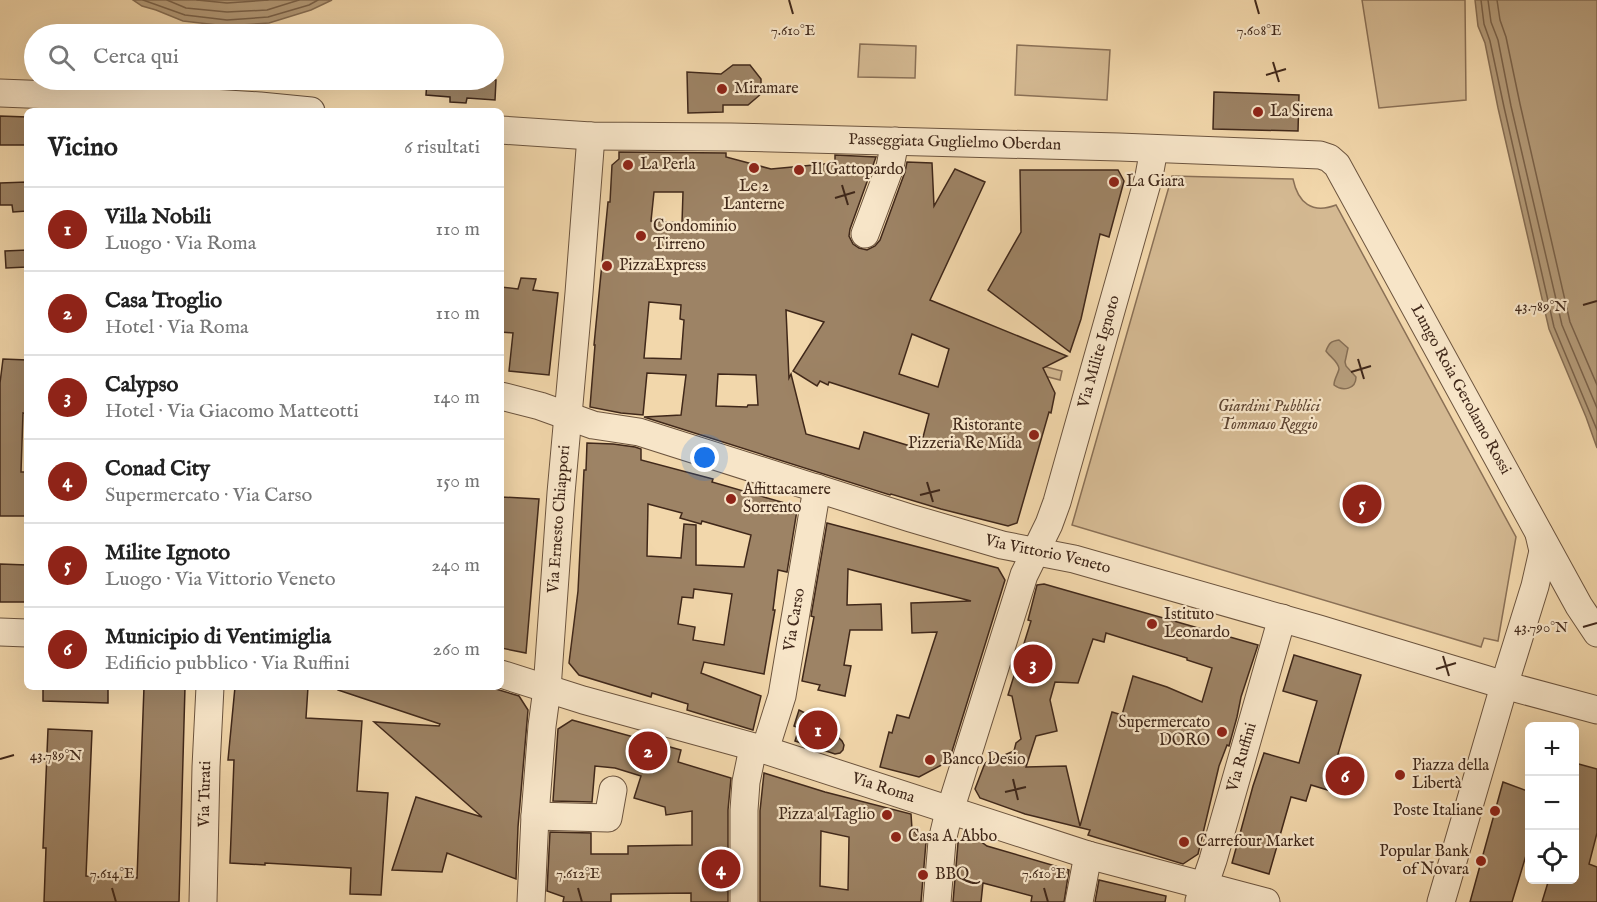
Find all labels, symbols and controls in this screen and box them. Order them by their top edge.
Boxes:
text: 7.610°E [771,21,815,40]
text: 7.608°E [1237,21,1281,40]
search box [24,24,504,90]
icon: search [45,41,78,74]
text: Cerca qui [93,43,179,71]
place label: Miramare [734,79,799,99]
marker: Miramare [715,82,729,96]
place label: La Sirena [1270,102,1333,122]
marker: La Sirena [1251,105,1265,119]
street label: Passeggiata Guglielmo Oberdan [848,130,1062,156]
text: Vicino [48,131,118,164]
text: 6 risultati [404,135,480,160]
place label: La Perla [640,155,695,175]
marker: La Perla [621,158,635,172]
place label: Il Gattopardo [811,160,904,180]
marker: Le 2 Lanterne [747,161,761,175]
marker: Il Gattopardo [792,163,806,177]
place label: La Giara [1126,172,1185,192]
marker: La Giara [1107,175,1121,189]
place label: Le 2 Lanterne [723,177,785,215]
text: Villa Nobili [105,203,211,231]
text: 1 [64,217,71,242]
text: 110 m [436,217,480,242]
place label: Condominio Tirreno [653,217,737,255]
marker: Condominio Tirreno [634,229,648,243]
text: Luogo · Via Roma [105,231,256,256]
place label: PizzaExpress [619,256,707,276]
marker: PizzaExpress [600,259,614,273]
text: Casa Troglio [105,287,222,315]
street label: Via Milite Ignoto [1074,293,1125,411]
text: 43.789°N [1515,297,1567,316]
text: 2 [63,301,72,326]
text: 110 m [436,301,480,326]
street label: Lungo Roia Gerolamo Rossi [1406,301,1515,478]
text: Hotel · Via Roma [105,315,249,340]
text: Calypso [105,371,178,399]
text: 3 [64,385,71,410]
text: 140 m [433,385,480,410]
park label: Giardini Pubblici Tommaso Reggio [1218,397,1322,435]
text: Hotel · Via Giacomo Matteotti [105,399,359,424]
place label: Ristorante Pizzeria Re Mida [908,416,1022,454]
marker: Ristorante Pizzeria Re Mida [1027,428,1041,442]
your location [690,443,719,472]
street label: Via Ernesto Chiappori [544,444,575,595]
text: Conad City [105,455,210,483]
text: 4 [63,469,72,494]
text: 150 m [436,469,480,494]
place label: Affittacamere Sorrento [742,480,831,518]
pin: 5 [1342,482,1382,526]
text: Supermercato · Via Carso [105,483,312,508]
marker: Affittacamere Sorrento [724,492,738,506]
street label: Via Vittorio Veneto [981,530,1113,579]
text: Milite Ignoto [105,539,230,567]
text: 5 [64,553,71,578]
text: 240 m [431,553,480,578]
text: Luogo · Via Vittorio Veneto [105,567,336,592]
street label: Via Carso [780,586,810,654]
place label: Istituto Leonardo [1164,605,1230,643]
marker: Istituto Leonardo [1145,617,1159,631]
text: 43.790°N [1514,618,1568,637]
text: Municipio di Ventimiglia [105,623,331,651]
text: 6 [63,637,72,662]
text: 260 m [433,637,480,662]
pin: 3 [1014,642,1052,686]
text: Edificio pubblico · Via Ruffini [105,651,350,676]
pin: 1 [798,708,838,752]
place label: Supermercato DORO [1118,713,1210,751]
street label: Via Ruffini [1223,721,1262,795]
map controls [1525,722,1579,884]
button: + [1525,722,1579,776]
marker: Supermercato DORO [1215,725,1229,739]
pin: 2 [628,728,668,774]
text: 43.789°N [30,746,82,765]
place label: Banco Desio [942,750,1026,770]
marker: Banco Desio [923,753,937,767]
pin: 6 [1326,754,1364,798]
place label: Piazza della Libertà [1412,756,1489,794]
street label: Via Turati [195,760,216,828]
marker: Piazza della Libertà [1393,768,1407,782]
street label: Via Roma [848,769,917,808]
button: − [1525,776,1579,830]
place label: Poste Italiane [1393,801,1483,821]
marker: Poste Italiane [1488,804,1502,818]
place label: Pizza al Taglio [778,805,875,825]
marker: Pizza al Taglio [880,808,894,822]
place label: Casa A. Abbo [908,827,997,847]
marker: Casa A. Abbo [889,830,903,844]
button: locate [1525,830,1579,884]
place label: Carrefour Market [1196,832,1315,852]
marker: Carrefour Market [1177,835,1191,849]
place label: Popular Bank of Novara [1379,842,1469,880]
pin: 4 [702,846,740,892]
marker: Popular Bank of Novara [1474,854,1488,868]
text: 7.614°E [90,864,134,883]
text: 7.612°E [556,864,600,883]
text: 7.610°E [1022,864,1066,883]
place label: BBQ [935,865,981,885]
marker: BBQ [916,868,930,882]

